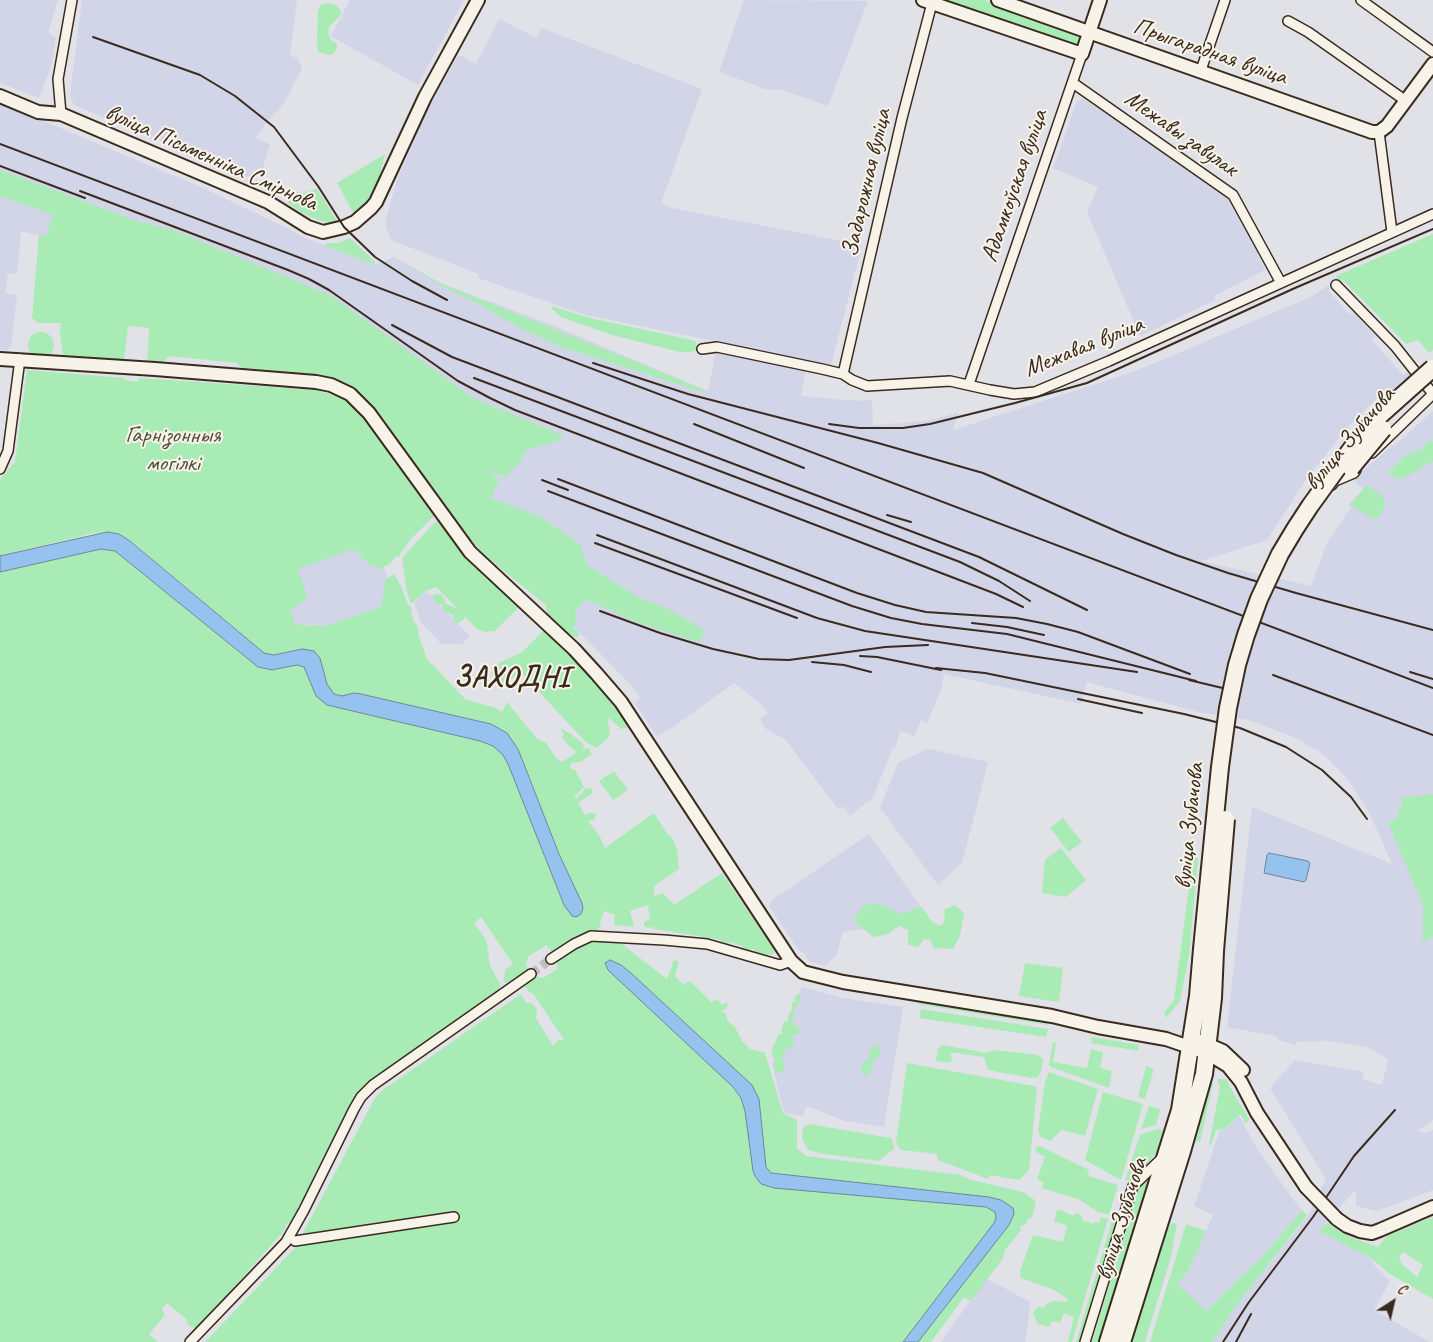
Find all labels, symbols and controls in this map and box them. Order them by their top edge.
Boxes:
street label: Прыгарадная вуліца [1129,12,1291,92]
street label: Межавы завулак [1119,84,1243,184]
street label: вуліца Пісьменніка Смірнова [100,98,322,218]
street label: Задарожная вуліца [836,106,898,260]
street label: Адамкоўская вуліца [975,106,1055,266]
street label: Межавая вуліца [1020,310,1148,384]
street label: вуліца Зубачова [1298,381,1402,497]
park label: Гарнізонныя могілкі [125,422,221,478]
district label: ЗАХОДНІ [450,661,574,695]
street label: вуліца Зубачова [1169,762,1211,890]
street label: вуліца Зубачова [1090,1154,1154,1284]
north arrow [1368,1277,1418,1327]
text: С [1394,1280,1410,1298]

